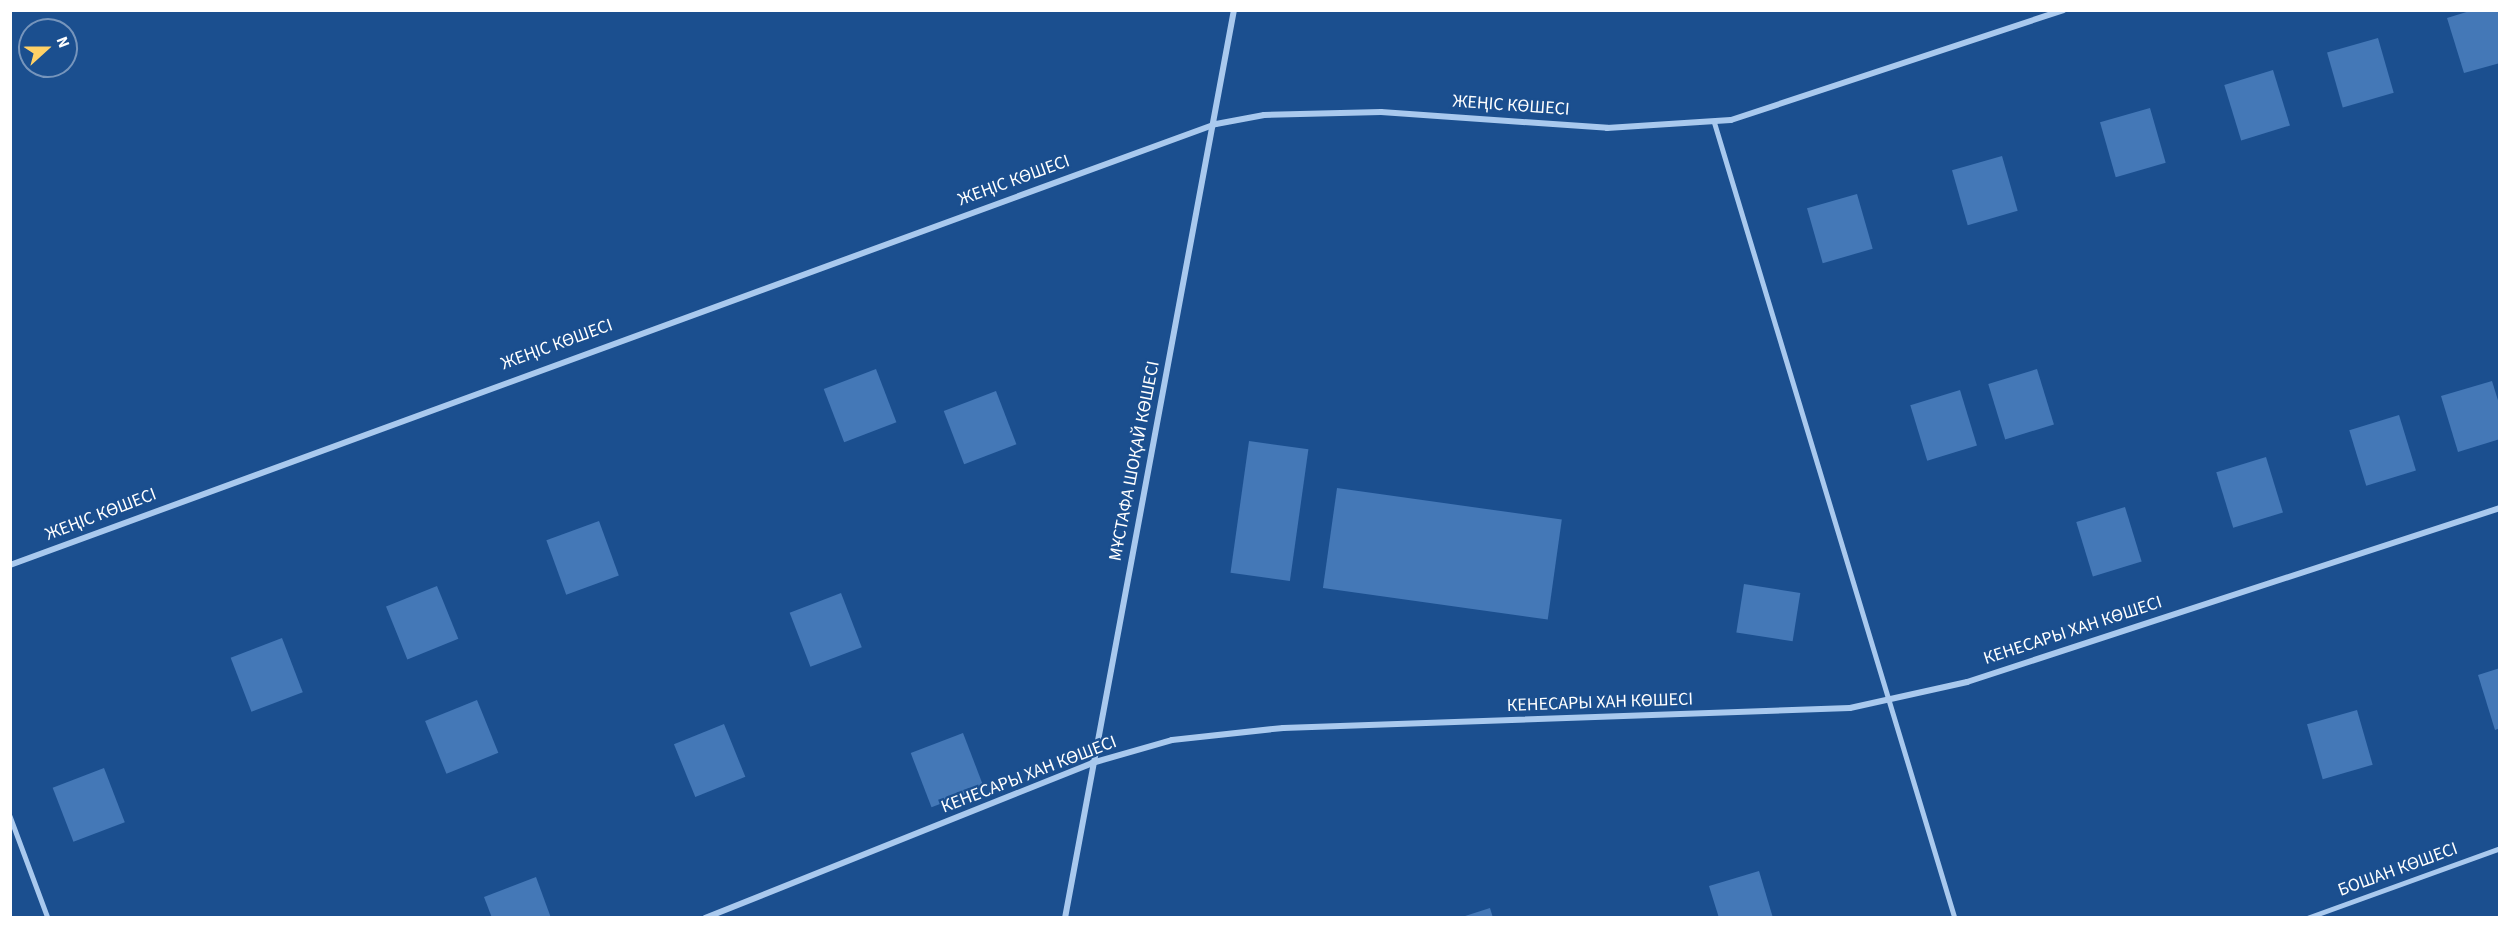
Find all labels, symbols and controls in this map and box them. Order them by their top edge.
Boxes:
north arrow [18,18,78,78]
text: N [51,33,75,51]
street label: ЖЕҢІС КӨШЕСІ [1452,91,1570,121]
street label: ЖЕҢІС КӨШЕСІ [955,151,1073,211]
street label: ЖЕҢІС КӨШЕСІ [498,315,616,375]
street label: МҰСТАФА ШОҚАЙ КӨШЕСІ [1105,359,1165,563]
street label: ЖЕҢІС КӨШЕСІ [42,484,160,546]
street label: КЕНЕСАРЫ ХАН КӨШЕСІ [1981,592,2165,670]
street label: КЕНЕСАРЫ ХАН КӨШЕСІ [1507,689,1693,717]
street label: КЕНЕСАРЫ ХАН КӨШЕСІ [938,732,1120,818]
street label: БОШАН КӨШЕСІ [2335,838,2461,902]

